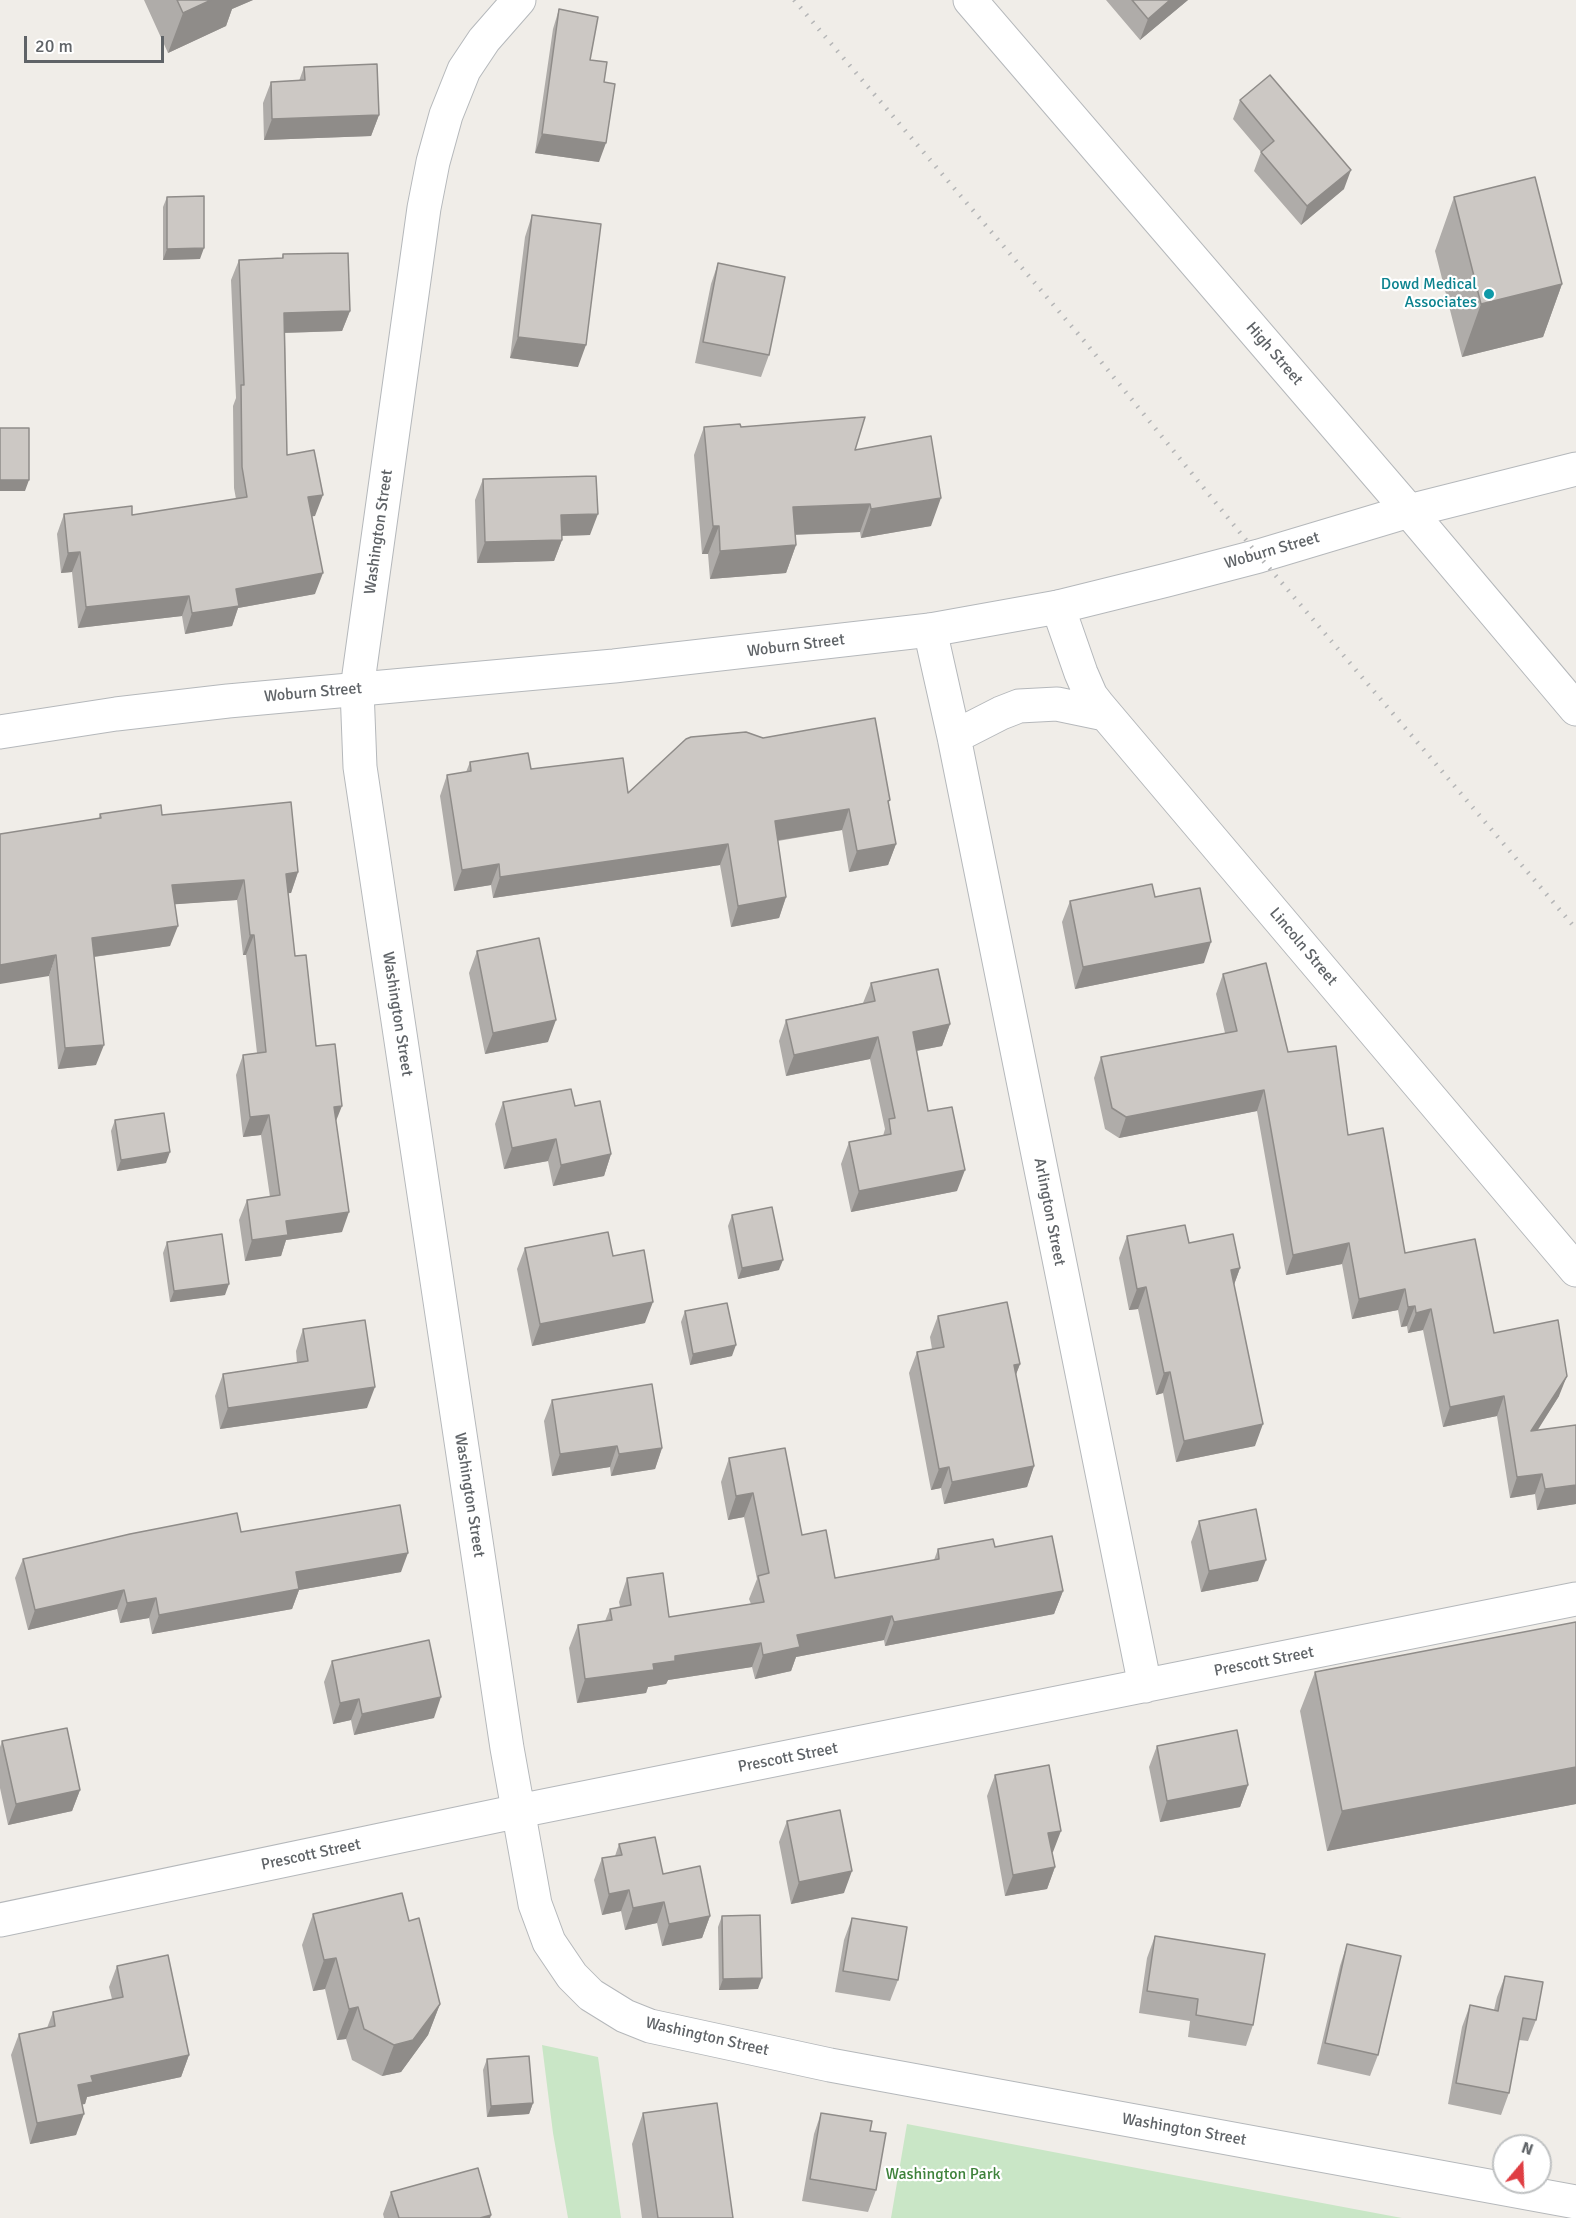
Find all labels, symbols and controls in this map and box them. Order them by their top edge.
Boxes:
scale bar [27,24,166,62]
text: 20 m [35,35,73,57]
place label: Dowd Medical Associates [1381,275,1477,313]
marker: Dowd Medical Associates [1482,287,1496,301]
street label: High Street [1241,318,1307,390]
street label: Washington Street [361,468,397,596]
street label: Woburn Street [1222,528,1322,574]
street label: Woburn Street [746,630,846,662]
street label: Woburn Street [263,679,363,707]
street label: Lincoln Street [1265,904,1341,990]
street label: Washington Street [378,950,416,1078]
street label: Arlington Street [1029,1156,1069,1268]
street label: Washington Street [450,1431,488,1559]
street label: Prescott Street [1212,1643,1316,1681]
street label: Prescott Street [736,1739,840,1777]
street label: Prescott Street [259,1835,363,1875]
street label: Washington Street [643,2013,771,2061]
street label: Washington Street [1120,2110,1248,2150]
north arrow [1492,2134,1552,2194]
text: N [1519,2138,1536,2160]
park label: Washington Park [885,2165,1001,2185]

